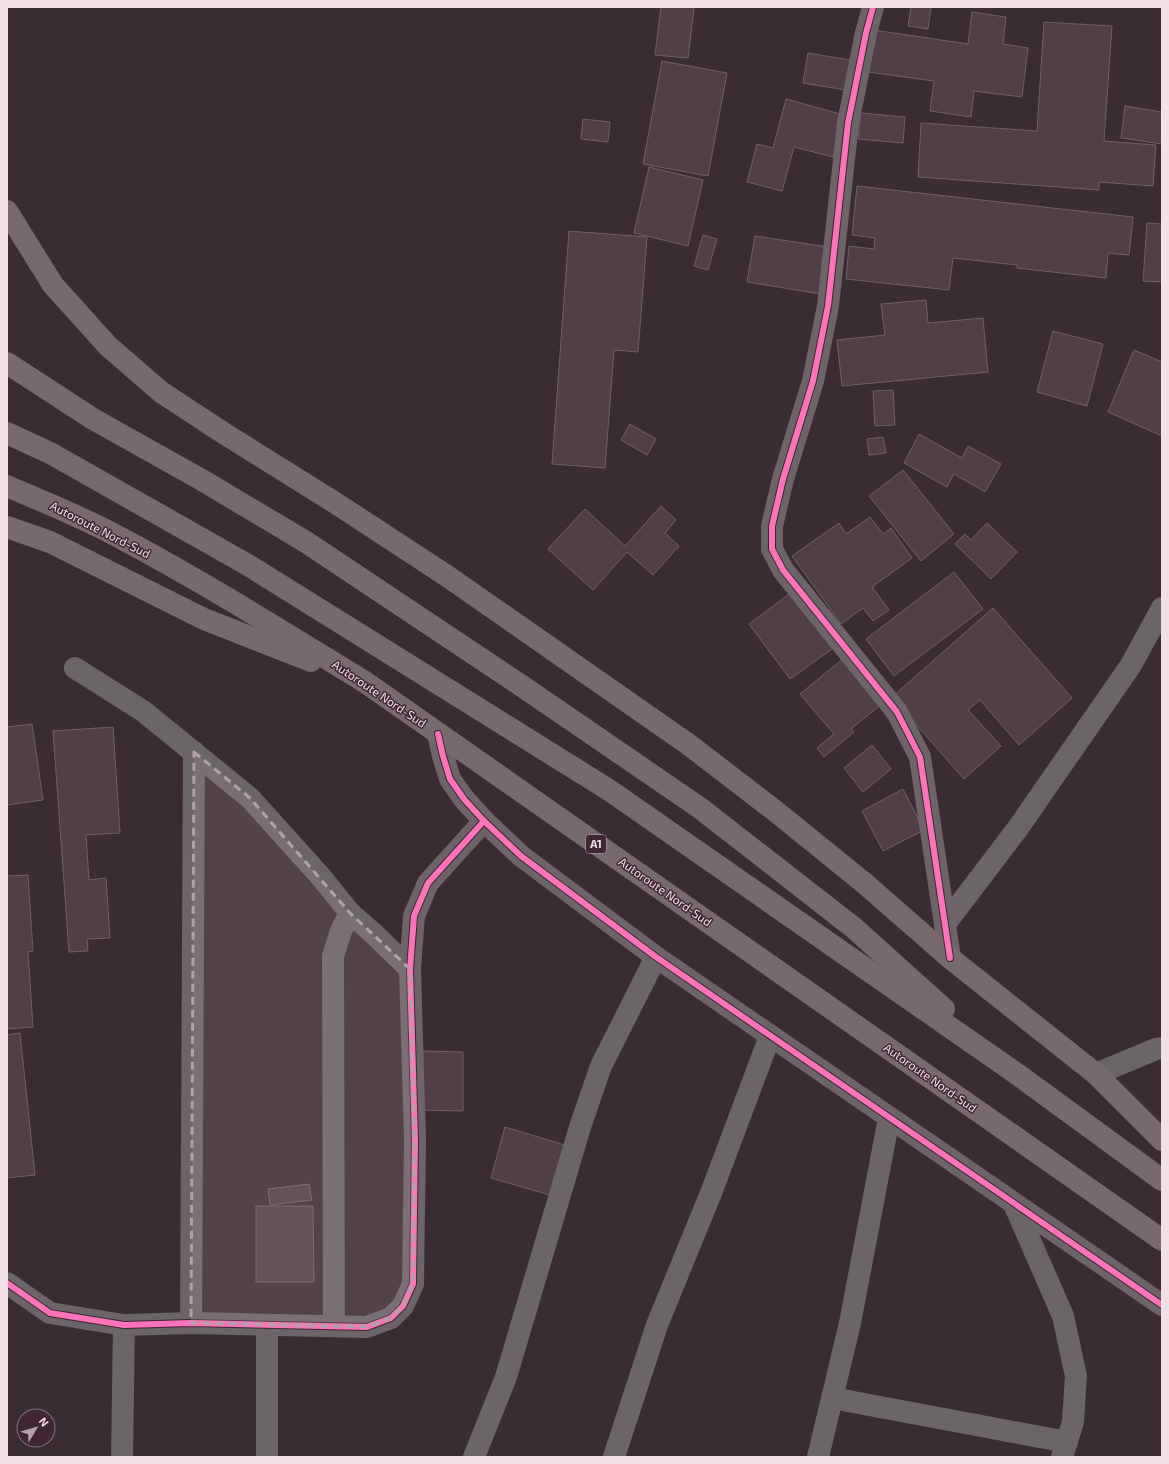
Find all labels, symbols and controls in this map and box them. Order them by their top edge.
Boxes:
street label: Autoroute Nord-Sud [48,498,153,560]
street label: Autoroute Nord-Sud [330,657,429,730]
road number: A1 [586,835,606,853]
street label: Autoroute Nord-Sud [616,854,715,929]
street label: Autoroute Nord-Sud [881,1040,980,1115]
north arrow [16,1408,56,1448]
text: N [37,1414,52,1429]

